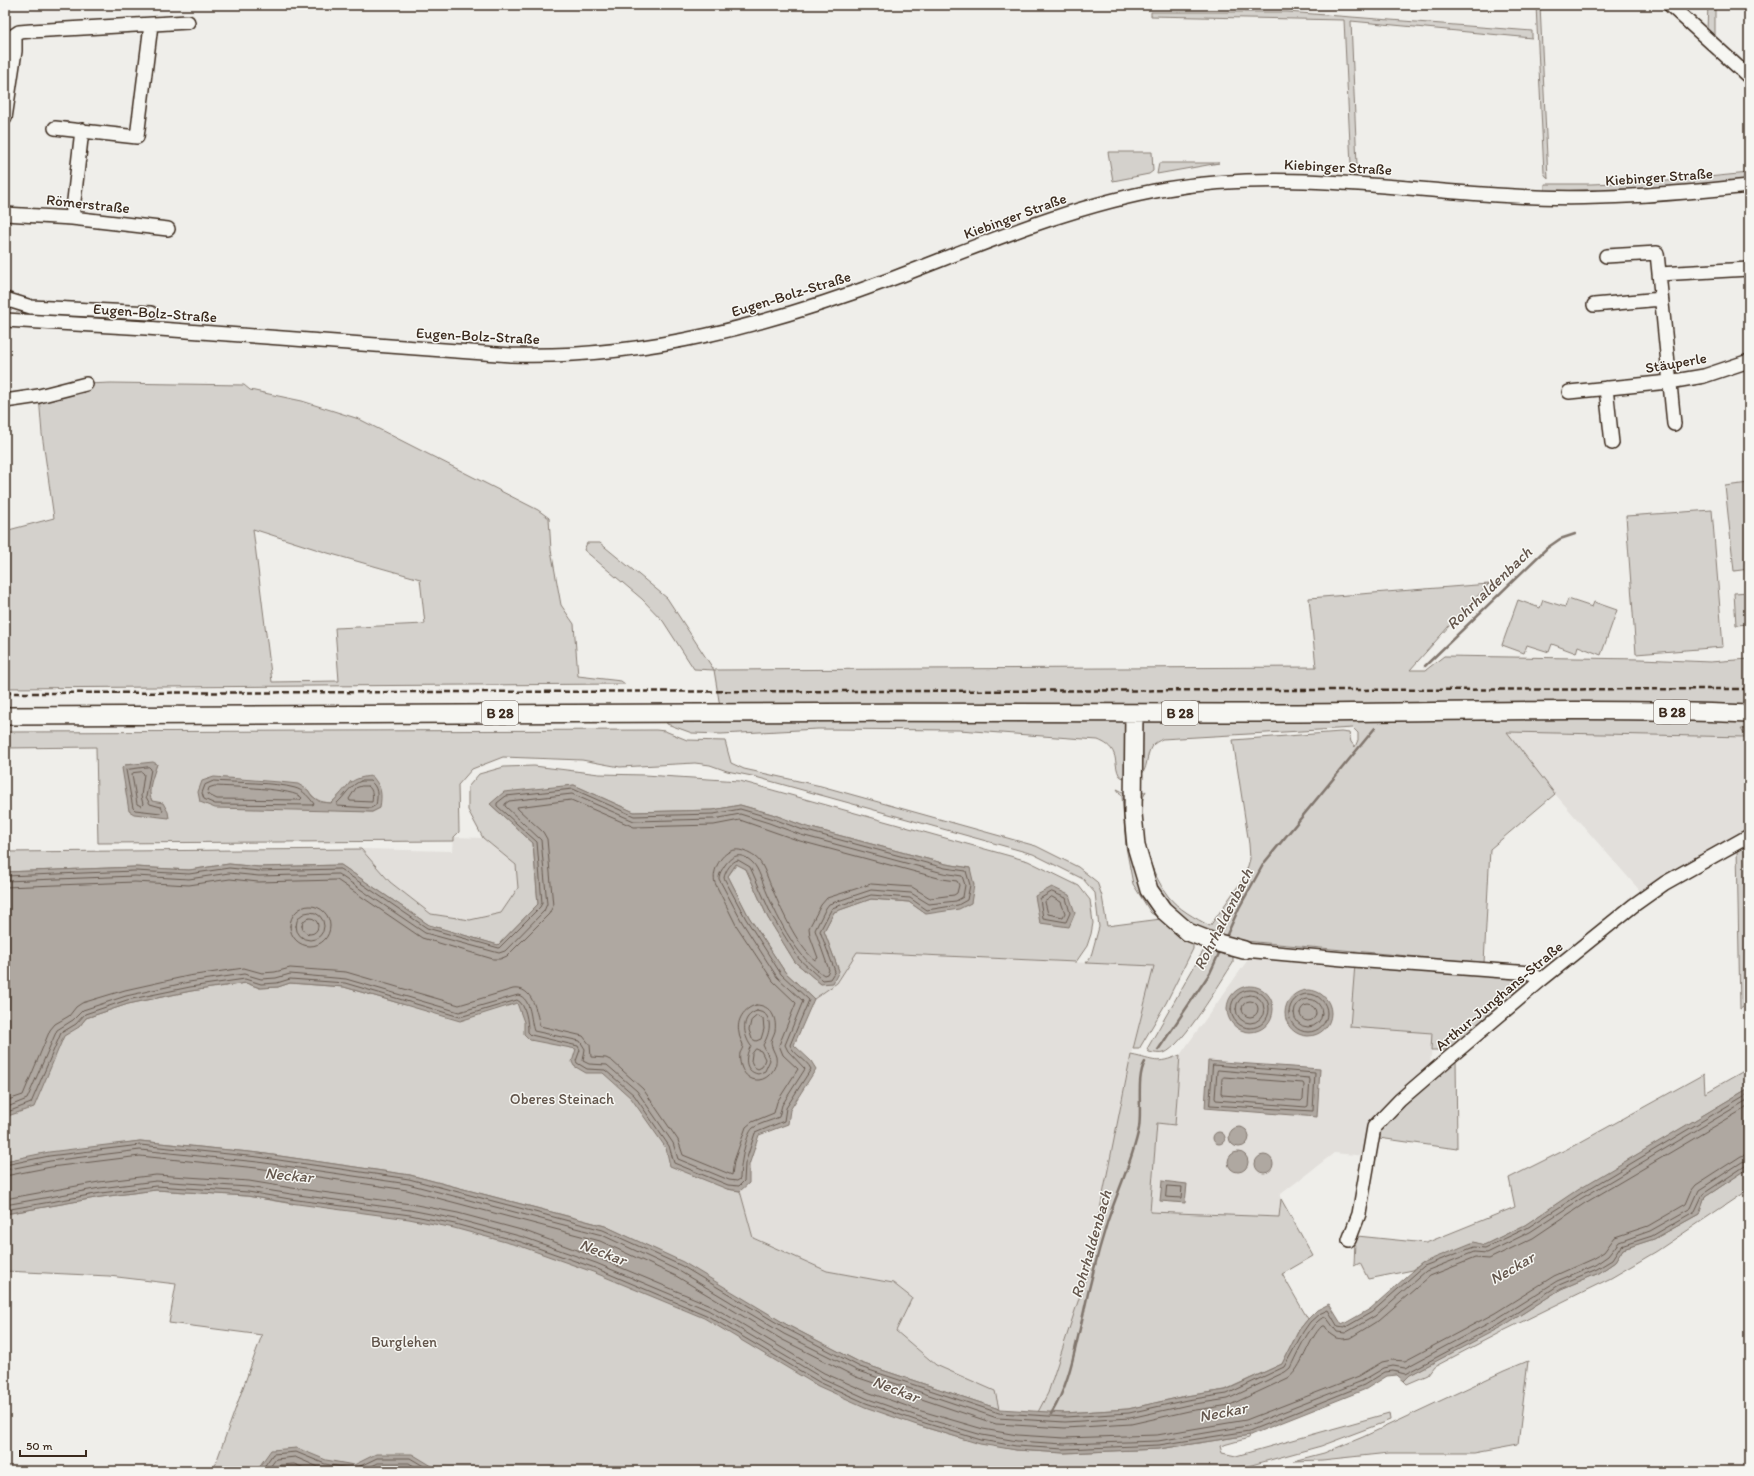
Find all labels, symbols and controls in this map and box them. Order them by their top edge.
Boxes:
street label: Kiebinger Straße [1284,155,1392,179]
street label: Kiebinger Straße [1604,164,1714,190]
street label: Kiebinger Straße [961,189,1069,243]
street label: Römerstraße [45,191,131,217]
street label: Eugen-Bolz-Straße [729,267,853,321]
street label: Eugen-Bolz-Straße [93,300,217,326]
street label: Eugen-Bolz-Straße [416,324,540,348]
street label: Stäuperle [1644,349,1708,377]
water label: Rohrhaldenbach [1442,542,1536,633]
road number: B 28 [1654,700,1690,724]
road number: B 28 [482,701,518,725]
road number: B 28 [1162,701,1198,725]
water label: Rohrhaldenbach [1189,865,1257,973]
street label: Arthur-Junghans-Straße [1432,937,1566,1055]
park label: Oberes Steinach [510,1090,614,1108]
water label: Neckar [264,1163,316,1187]
water label: Rohrhaldenbach [1067,1188,1116,1300]
water label: Neckar [577,1234,630,1270]
water label: Neckar [1486,1247,1539,1288]
park label: Burglehen [371,1333,437,1351]
water label: Neckar [870,1371,923,1407]
water label: Neckar [1197,1398,1250,1426]
scale bar [20,1432,86,1458]
text: 50 m [26,1439,52,1453]

